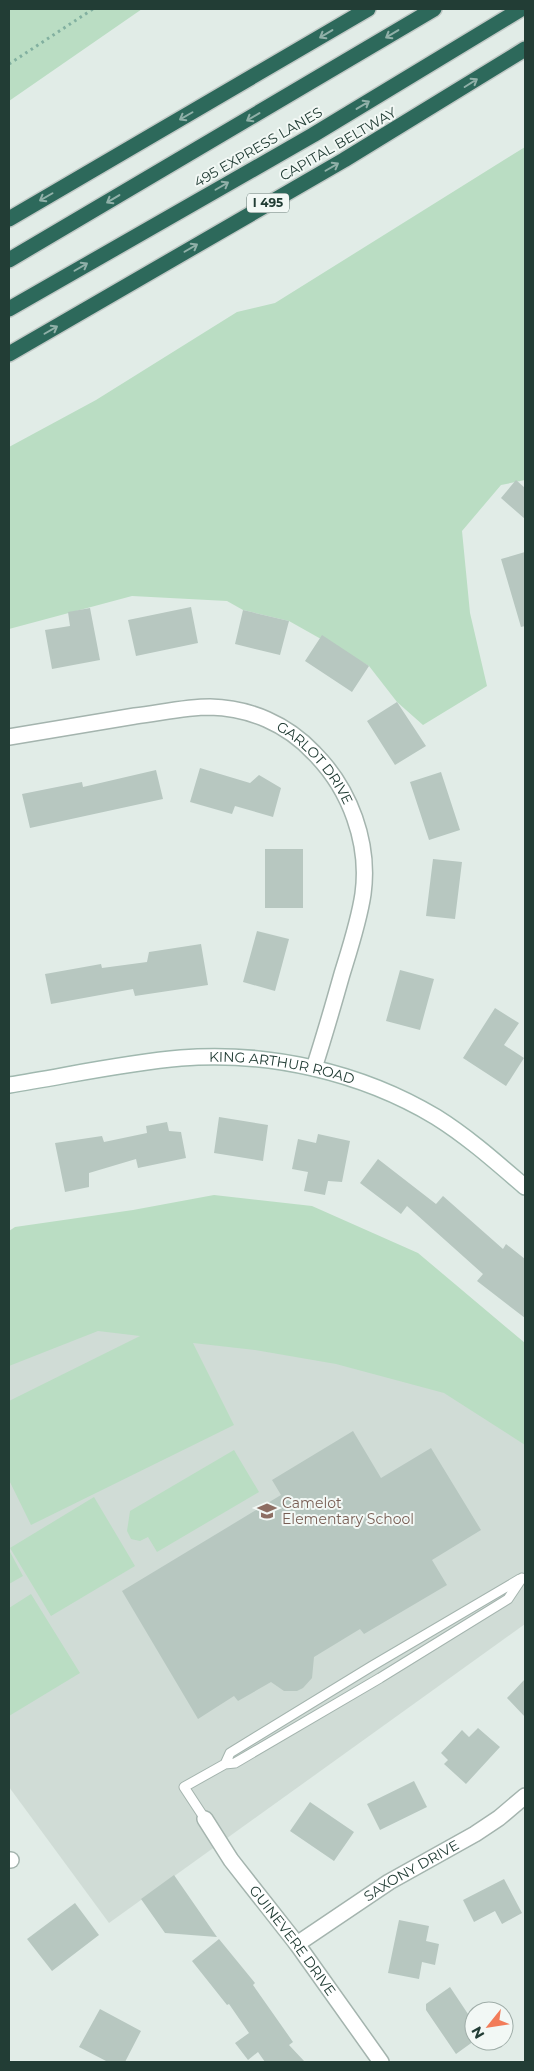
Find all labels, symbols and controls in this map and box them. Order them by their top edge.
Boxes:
one-way arrow [320,29,334,39]
one-way arrow [386,29,400,39]
one-way arrow [464,77,478,87]
one-way arrow [355,99,369,109]
street label: 495 EXPRESS LANES [191,103,325,191]
street label: CAPITAL BELTWAY [276,103,400,185]
one-way arrow [179,111,194,121]
one-way arrow [246,112,260,122]
one-way arrow [324,161,339,171]
one-way arrow [215,181,229,191]
one-way arrow [39,193,53,203]
road number: I 495 [247,194,289,212]
one-way arrow [106,195,120,205]
one-way arrow [184,242,198,252]
one-way arrow [74,262,88,272]
one-way arrow [43,324,57,334]
street label: GARLOT DRIVE [274,717,357,807]
street label: KING ARTHUR ROAD [209,1048,357,1088]
place label: Camelot Elementary School [282,1494,414,1528]
school or university icon: Camelot Elementary School [256,1500,278,1522]
street label: SAXONY DRIVE [360,1836,462,1905]
street label: GUINEVERE DRIVE [245,1882,340,1999]
north arrow [464,2001,514,2051]
text: N [467,2023,488,2042]

